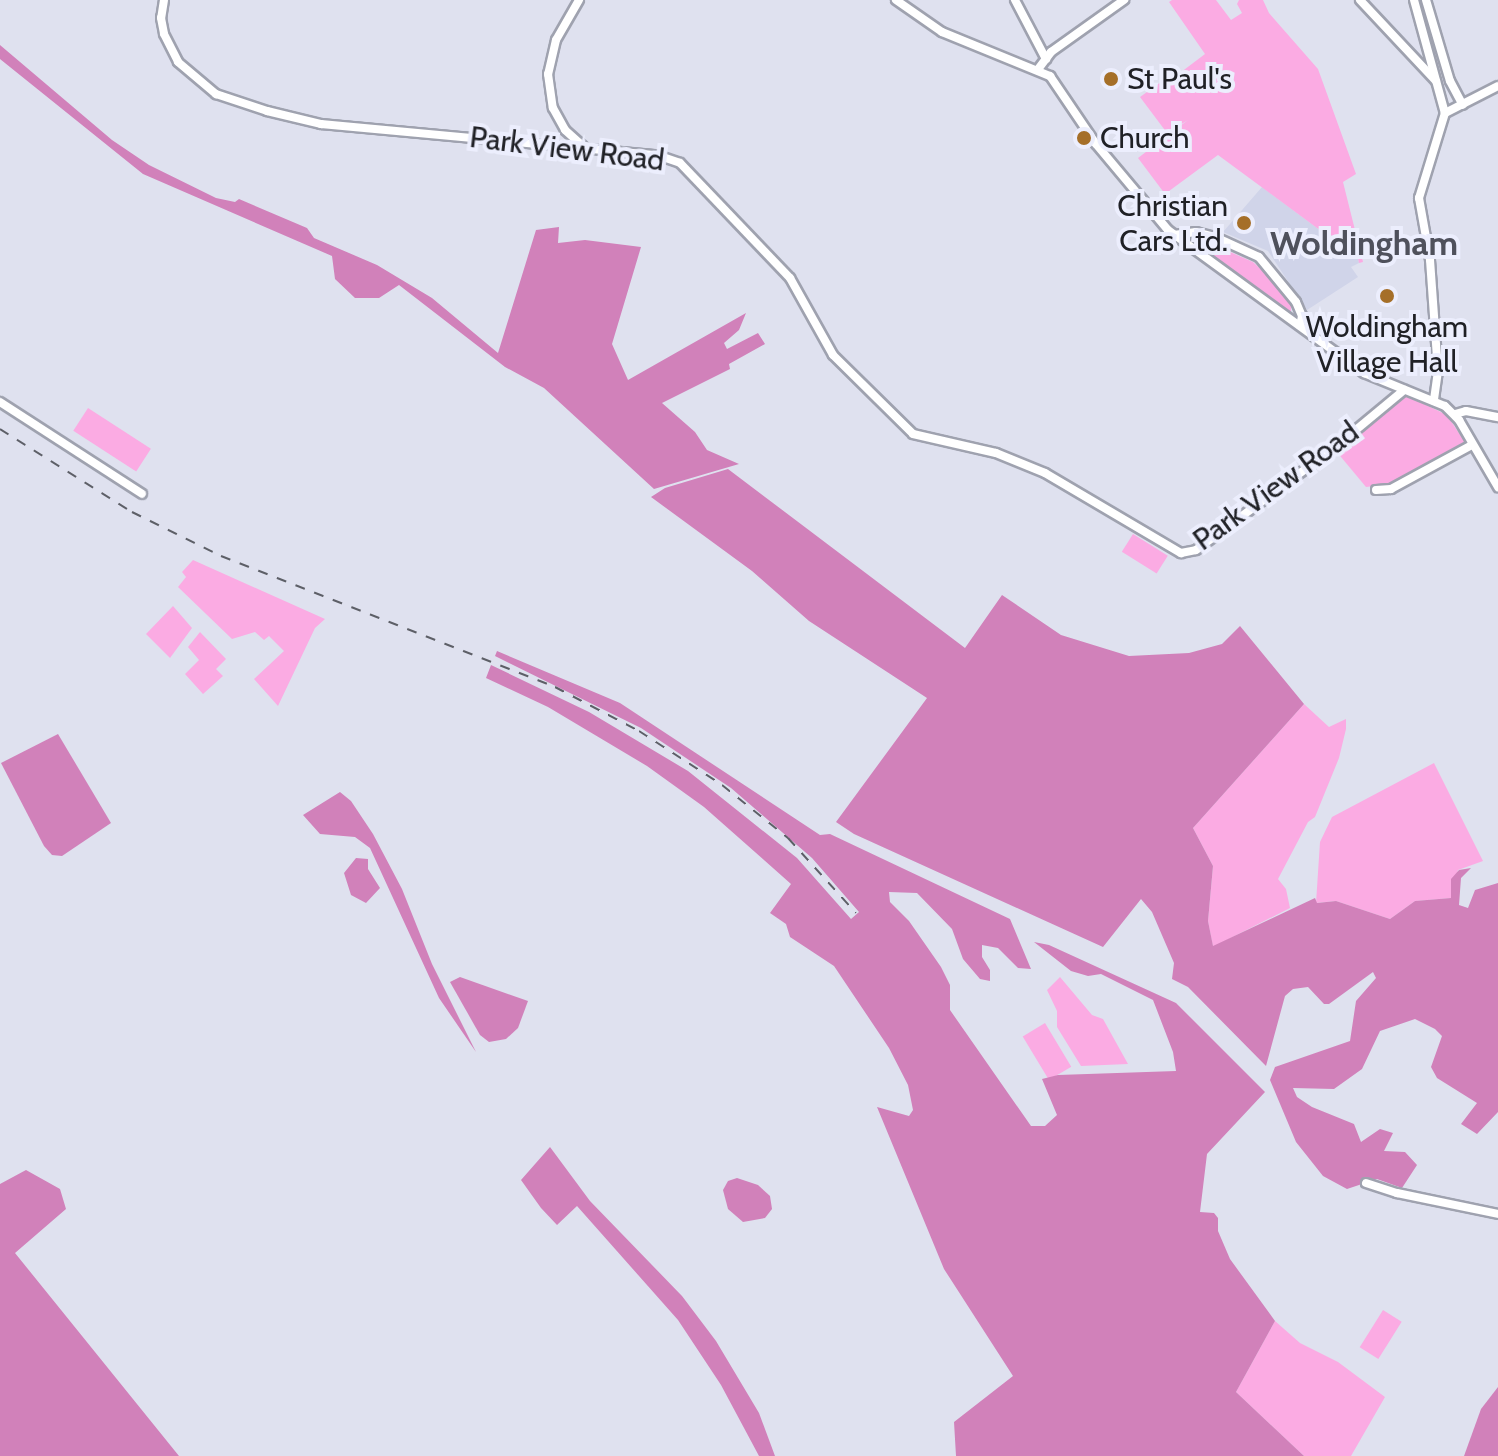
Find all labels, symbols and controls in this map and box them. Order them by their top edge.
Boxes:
place label: St Paul's [1127,61,1232,97]
marker: St Paul's [1102,70,1120,88]
street label: Park View Road [468,119,666,179]
place label: Church [1100,120,1189,156]
marker: Church [1075,129,1093,147]
place label: Christian Cars Ltd. [1117,188,1228,258]
marker: Christian Cars Ltd. [1235,214,1253,232]
district label: Woldingham [1270,224,1458,264]
marker: Woldingham Village Hall [1378,287,1396,305]
place label: Woldingham Village Hall [1306,309,1468,380]
street label: Park View Road [1186,414,1366,558]

